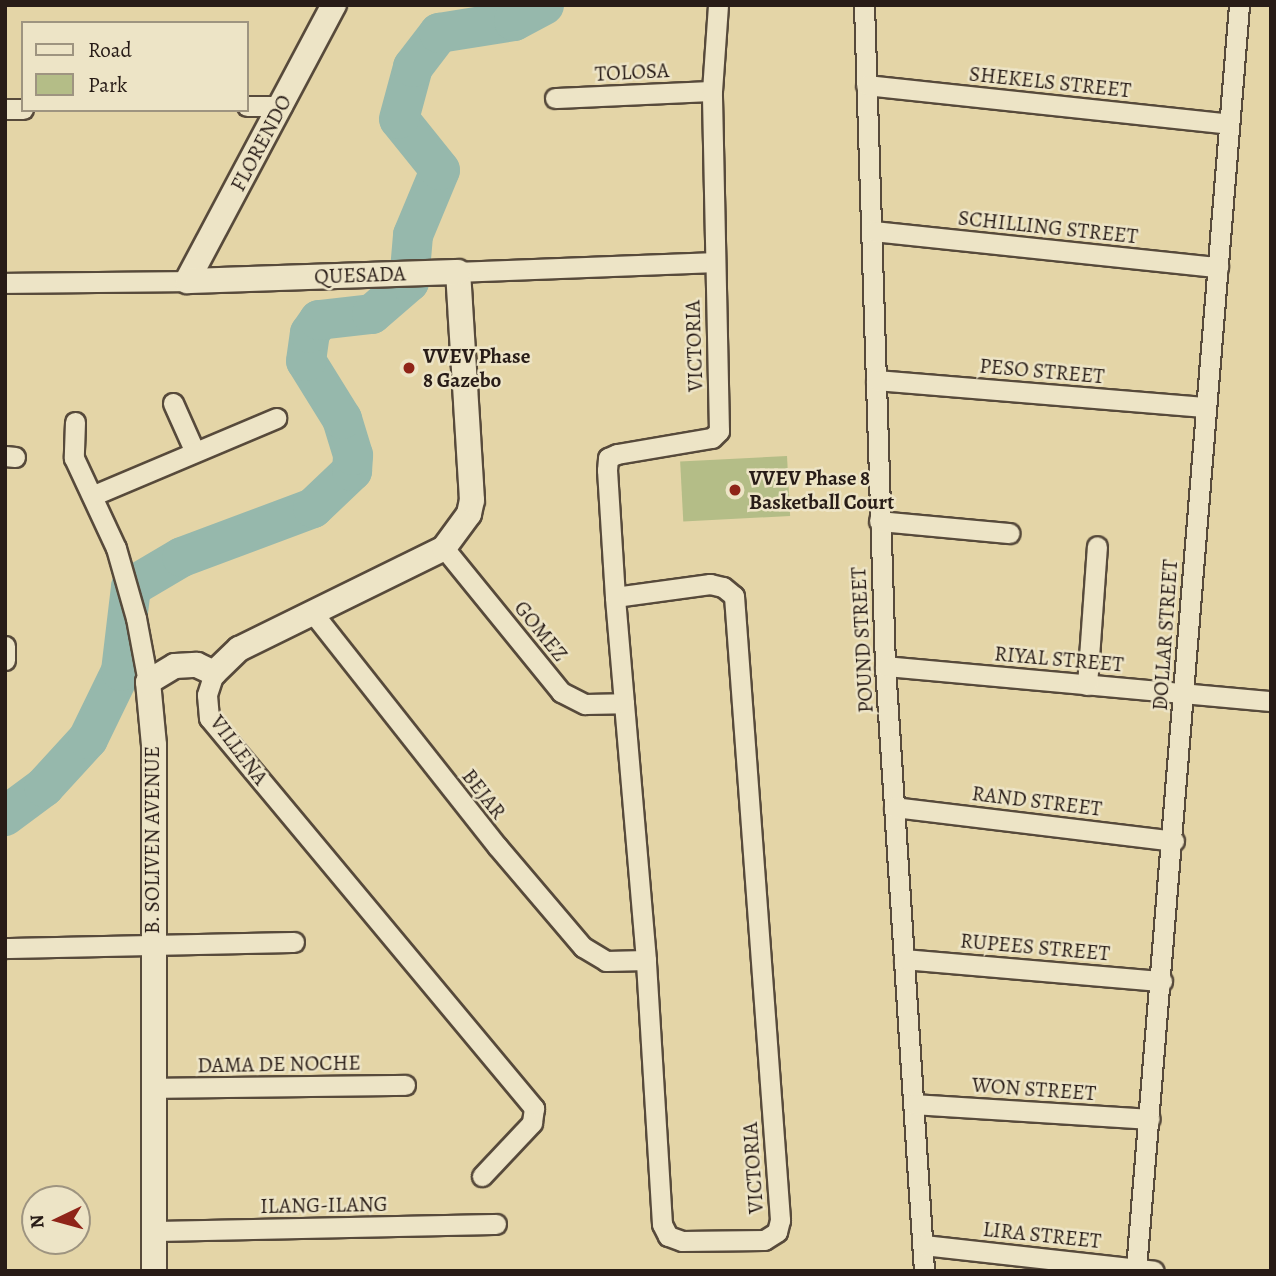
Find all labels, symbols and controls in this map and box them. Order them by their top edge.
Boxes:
legend [21,21,248,112]
text: Road [88,36,132,64]
street label: TOLOSA [594,57,670,87]
street label: SHEKELS STREET [968,61,1132,103]
text: Park [88,71,127,99]
street label: FLORENDO [225,90,297,196]
street label: SCHILLING STREET [957,205,1139,249]
street label: QUESADA [314,261,406,289]
street label: VICTORIA [680,300,708,392]
place label: VVEV Phase 8 Gazebo [423,343,530,393]
street label: PESO STREET [978,353,1106,389]
marker: VVEV Phase 8 Gazebo [401,360,417,376]
place label: VVEV Phase 8 Basketball Court [749,465,894,515]
marker: VVEV Phase 8 Basketball Court [727,482,743,498]
street label: DOLLAR STREET [1147,558,1183,712]
street label: POUND STREET [846,566,878,714]
street label: GOMEZ [509,596,573,666]
street label: RIYAL STREET [993,641,1125,677]
street label: VILLENA [205,710,273,790]
street label: B. SOLIVEN AVENUE [139,746,165,934]
street label: BEJAR [457,764,511,824]
street label: RAND STREET [971,781,1103,821]
street label: RUPEES STREET [959,928,1111,966]
street label: DAMA DE NOCHE [197,1050,361,1078]
street label: WON STREET [971,1072,1097,1106]
street label: VICTORIA [737,1121,769,1215]
north arrow [21,1185,91,1255]
street label: ILANG-ILANG [260,1191,388,1219]
text: N [24,1214,51,1230]
street label: LIRA STREET [982,1216,1102,1254]

